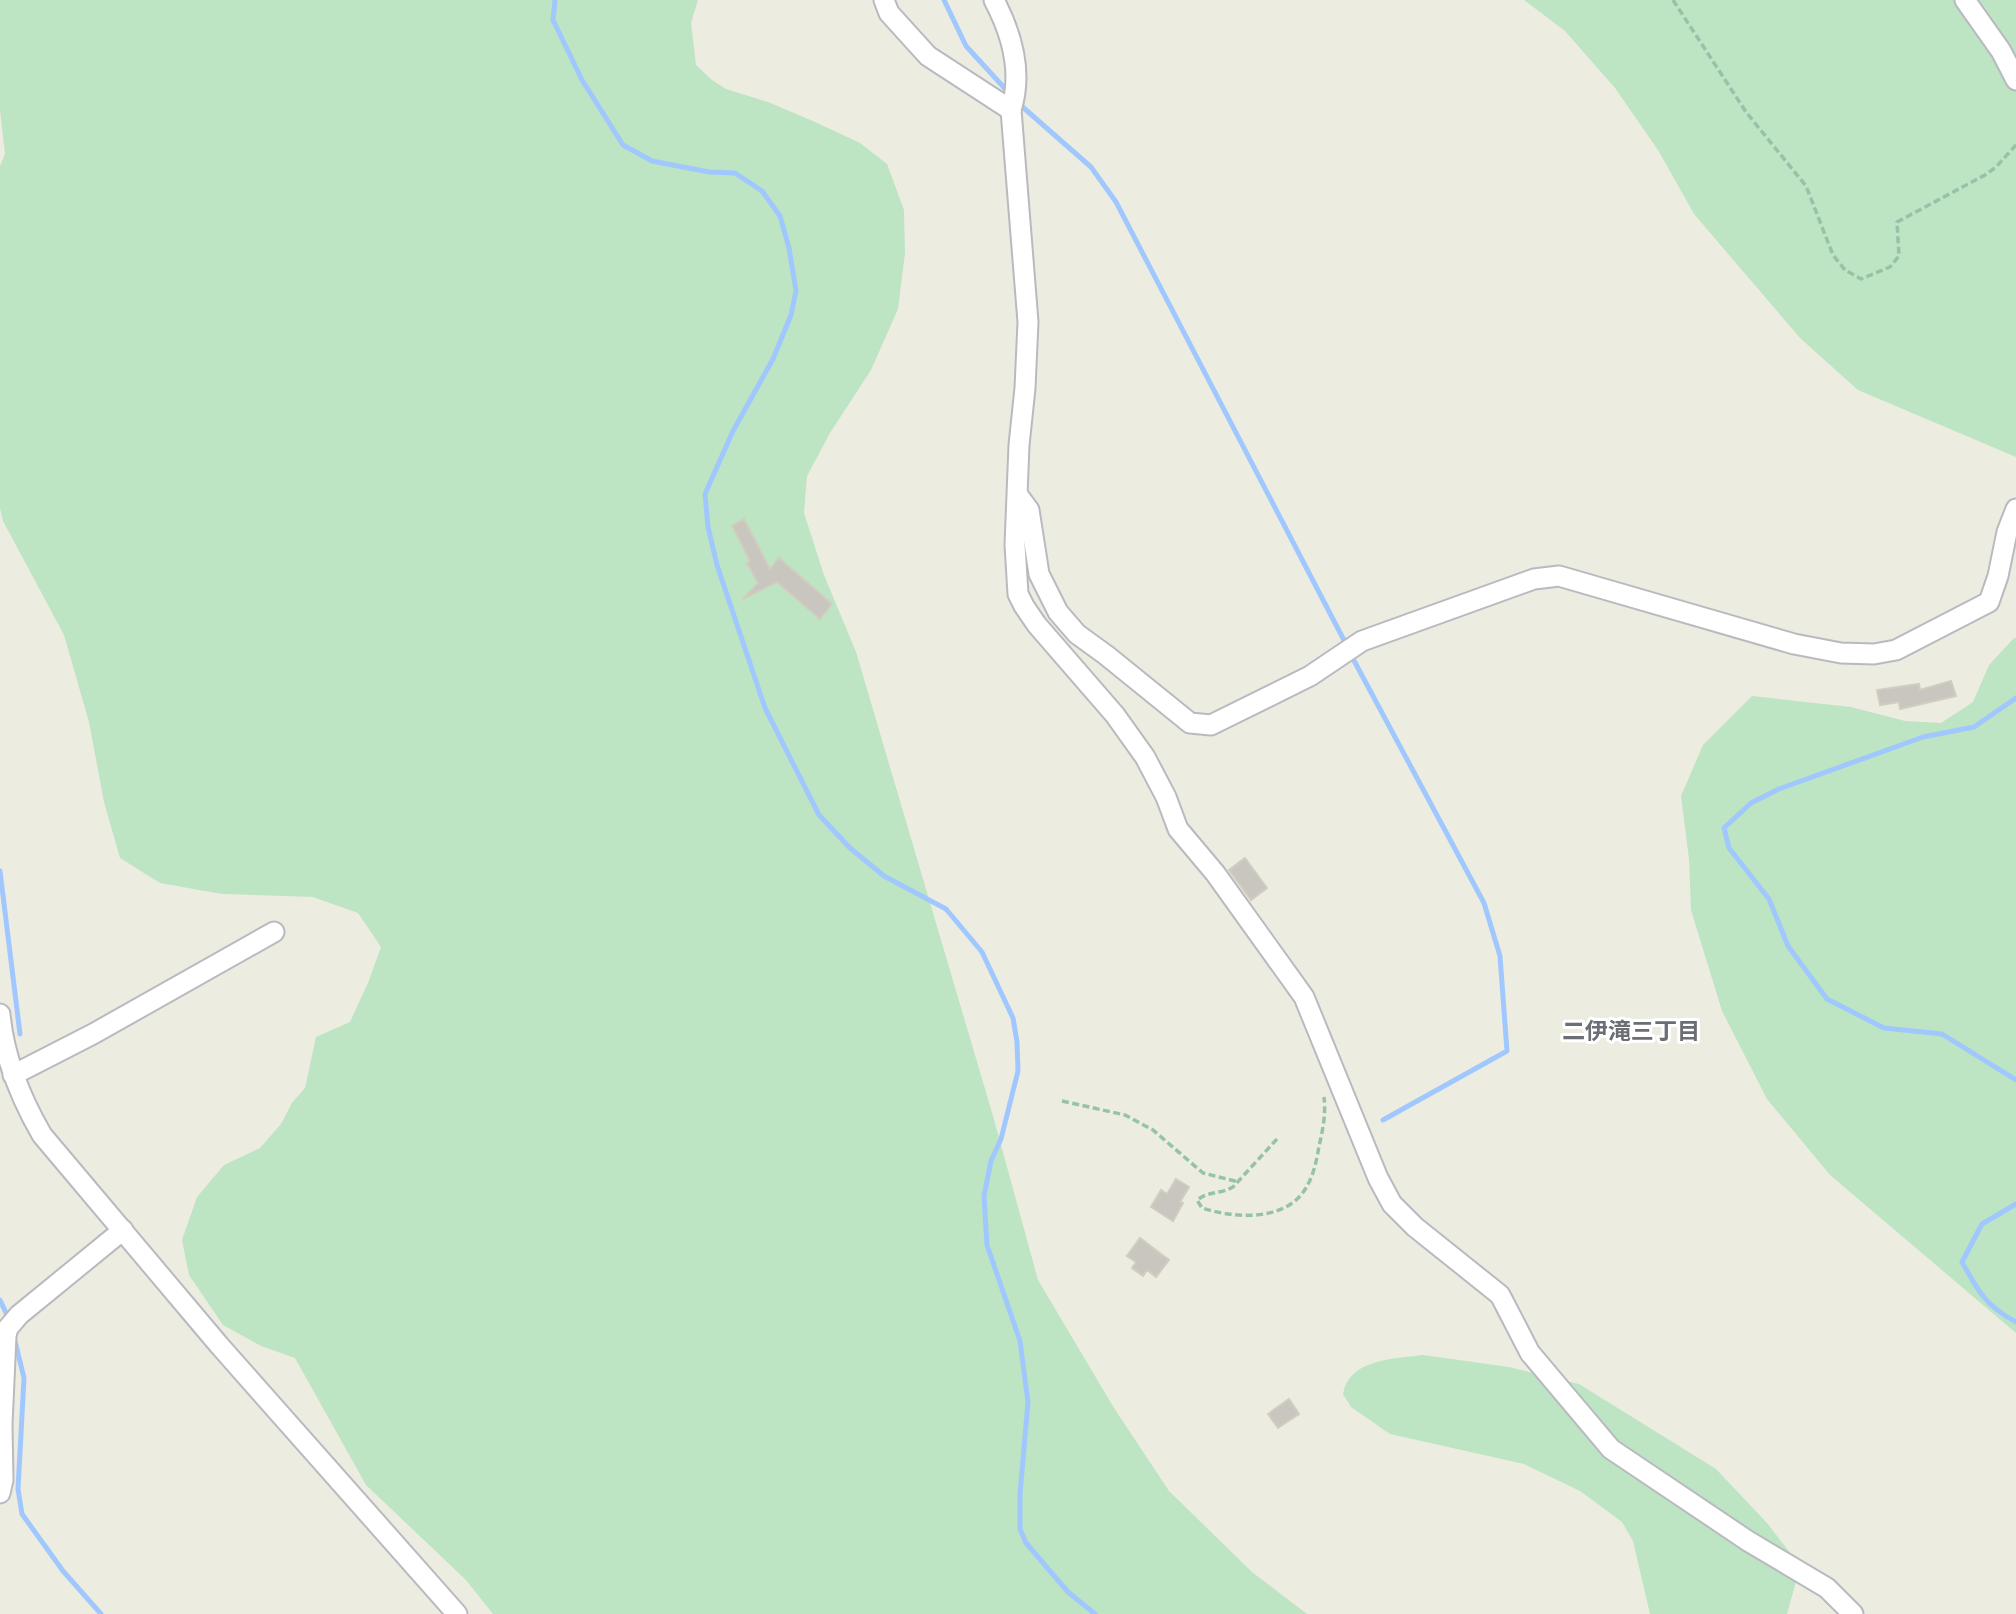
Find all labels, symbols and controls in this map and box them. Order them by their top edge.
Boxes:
district label: 二伊滝三丁目 [1562,1016,1700,1046]

